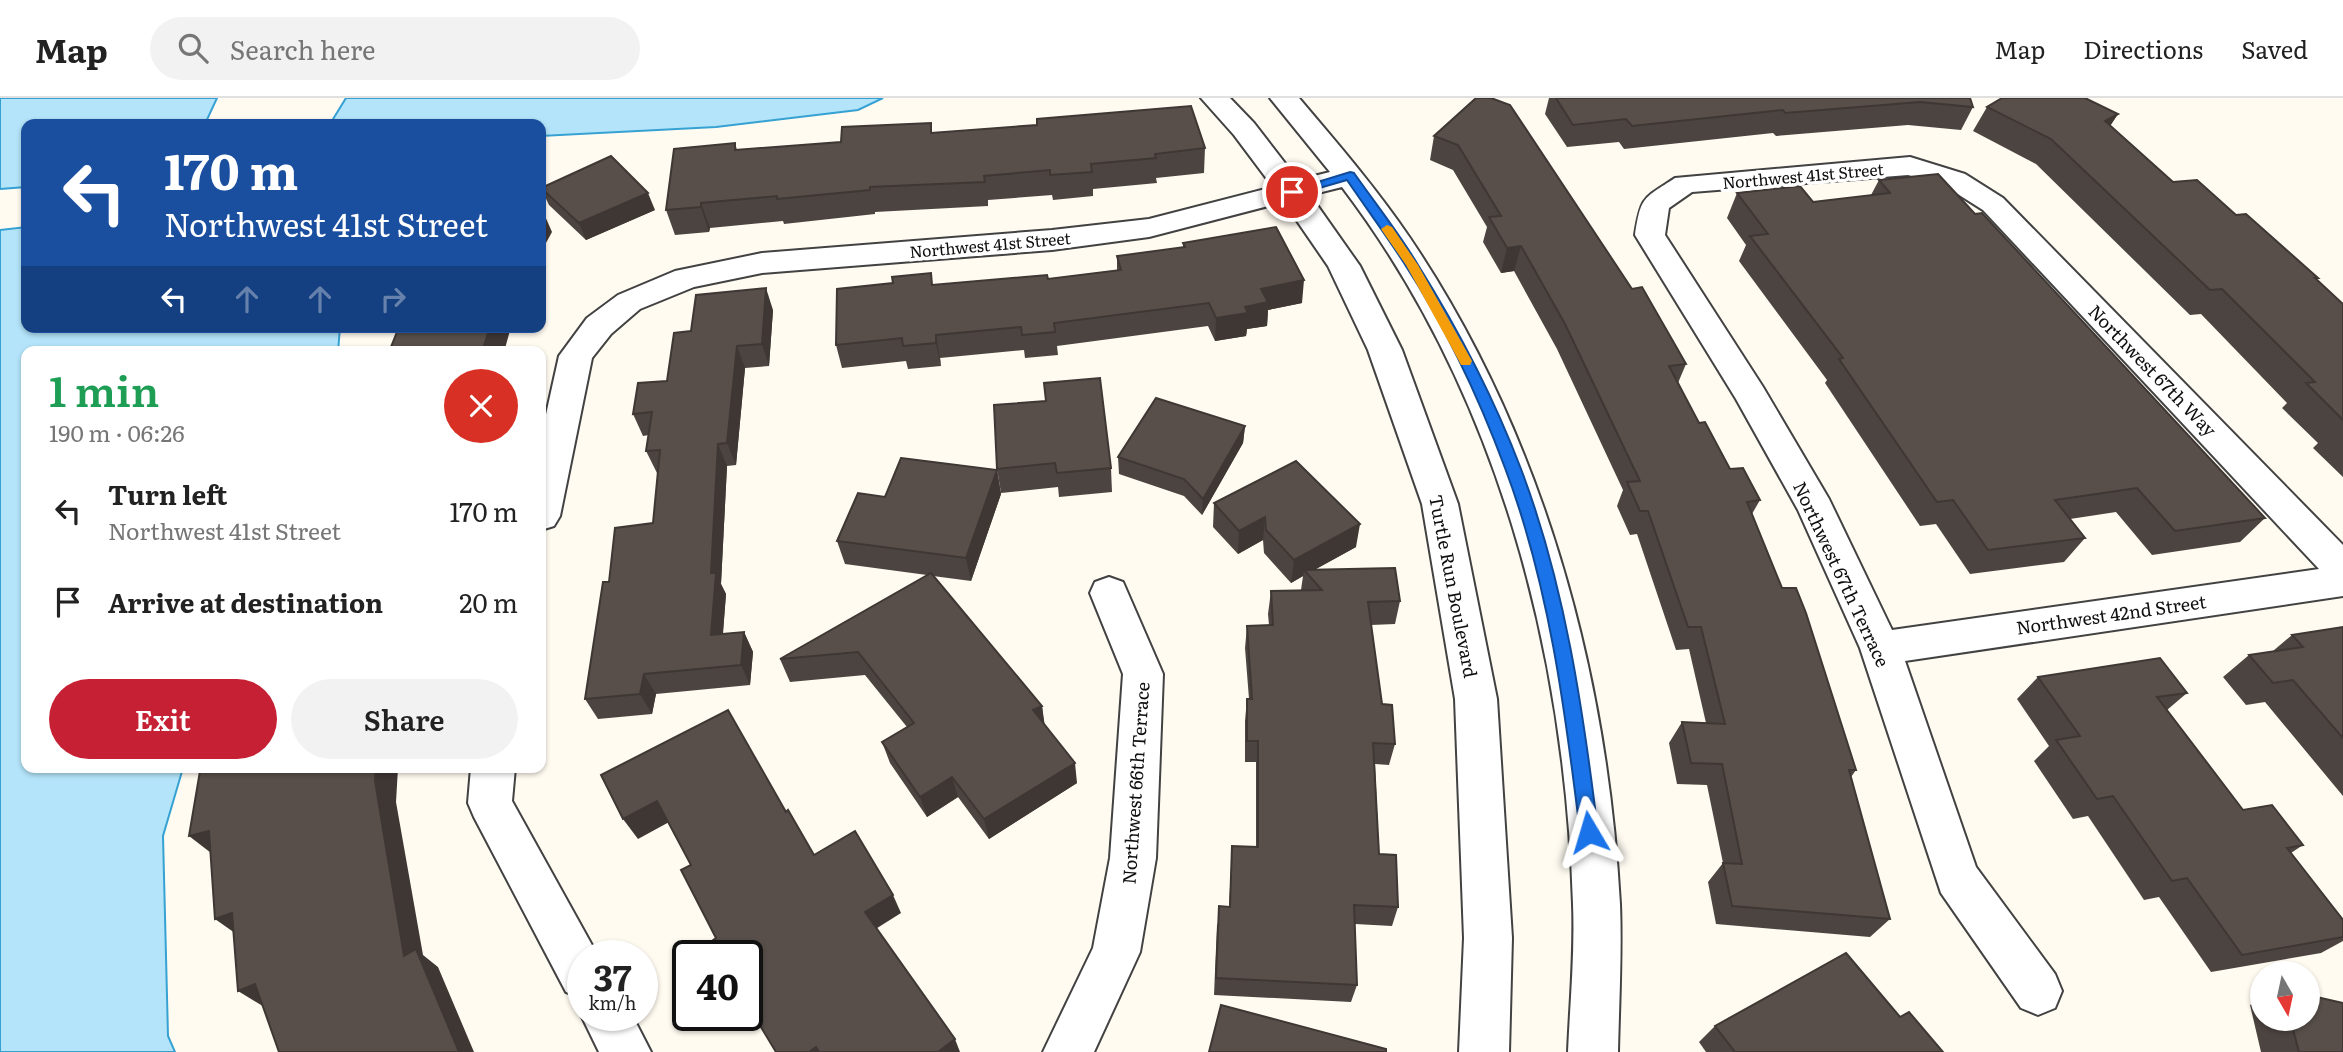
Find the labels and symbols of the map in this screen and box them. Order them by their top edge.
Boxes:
street label: Northwest 41st Street [1721,156,1885,194]
pin [1262,162,1322,222]
street label: Northwest 41st Street [908,225,1072,263]
street label: Northwest 67th Way [2083,298,2224,443]
street label: Northwest 67th Terrace [1787,477,1897,671]
street label: Turtle Run Boulevard [1423,492,1485,680]
street label: Northwest 42nd Street [2014,587,2208,641]
street label: Northwest 66th Terrace [1114,681,1156,885]
position arrow [1552,795,1626,869]
speed limit sign: 40 [672,940,763,1031]
north arrow [2250,961,2320,1031]

